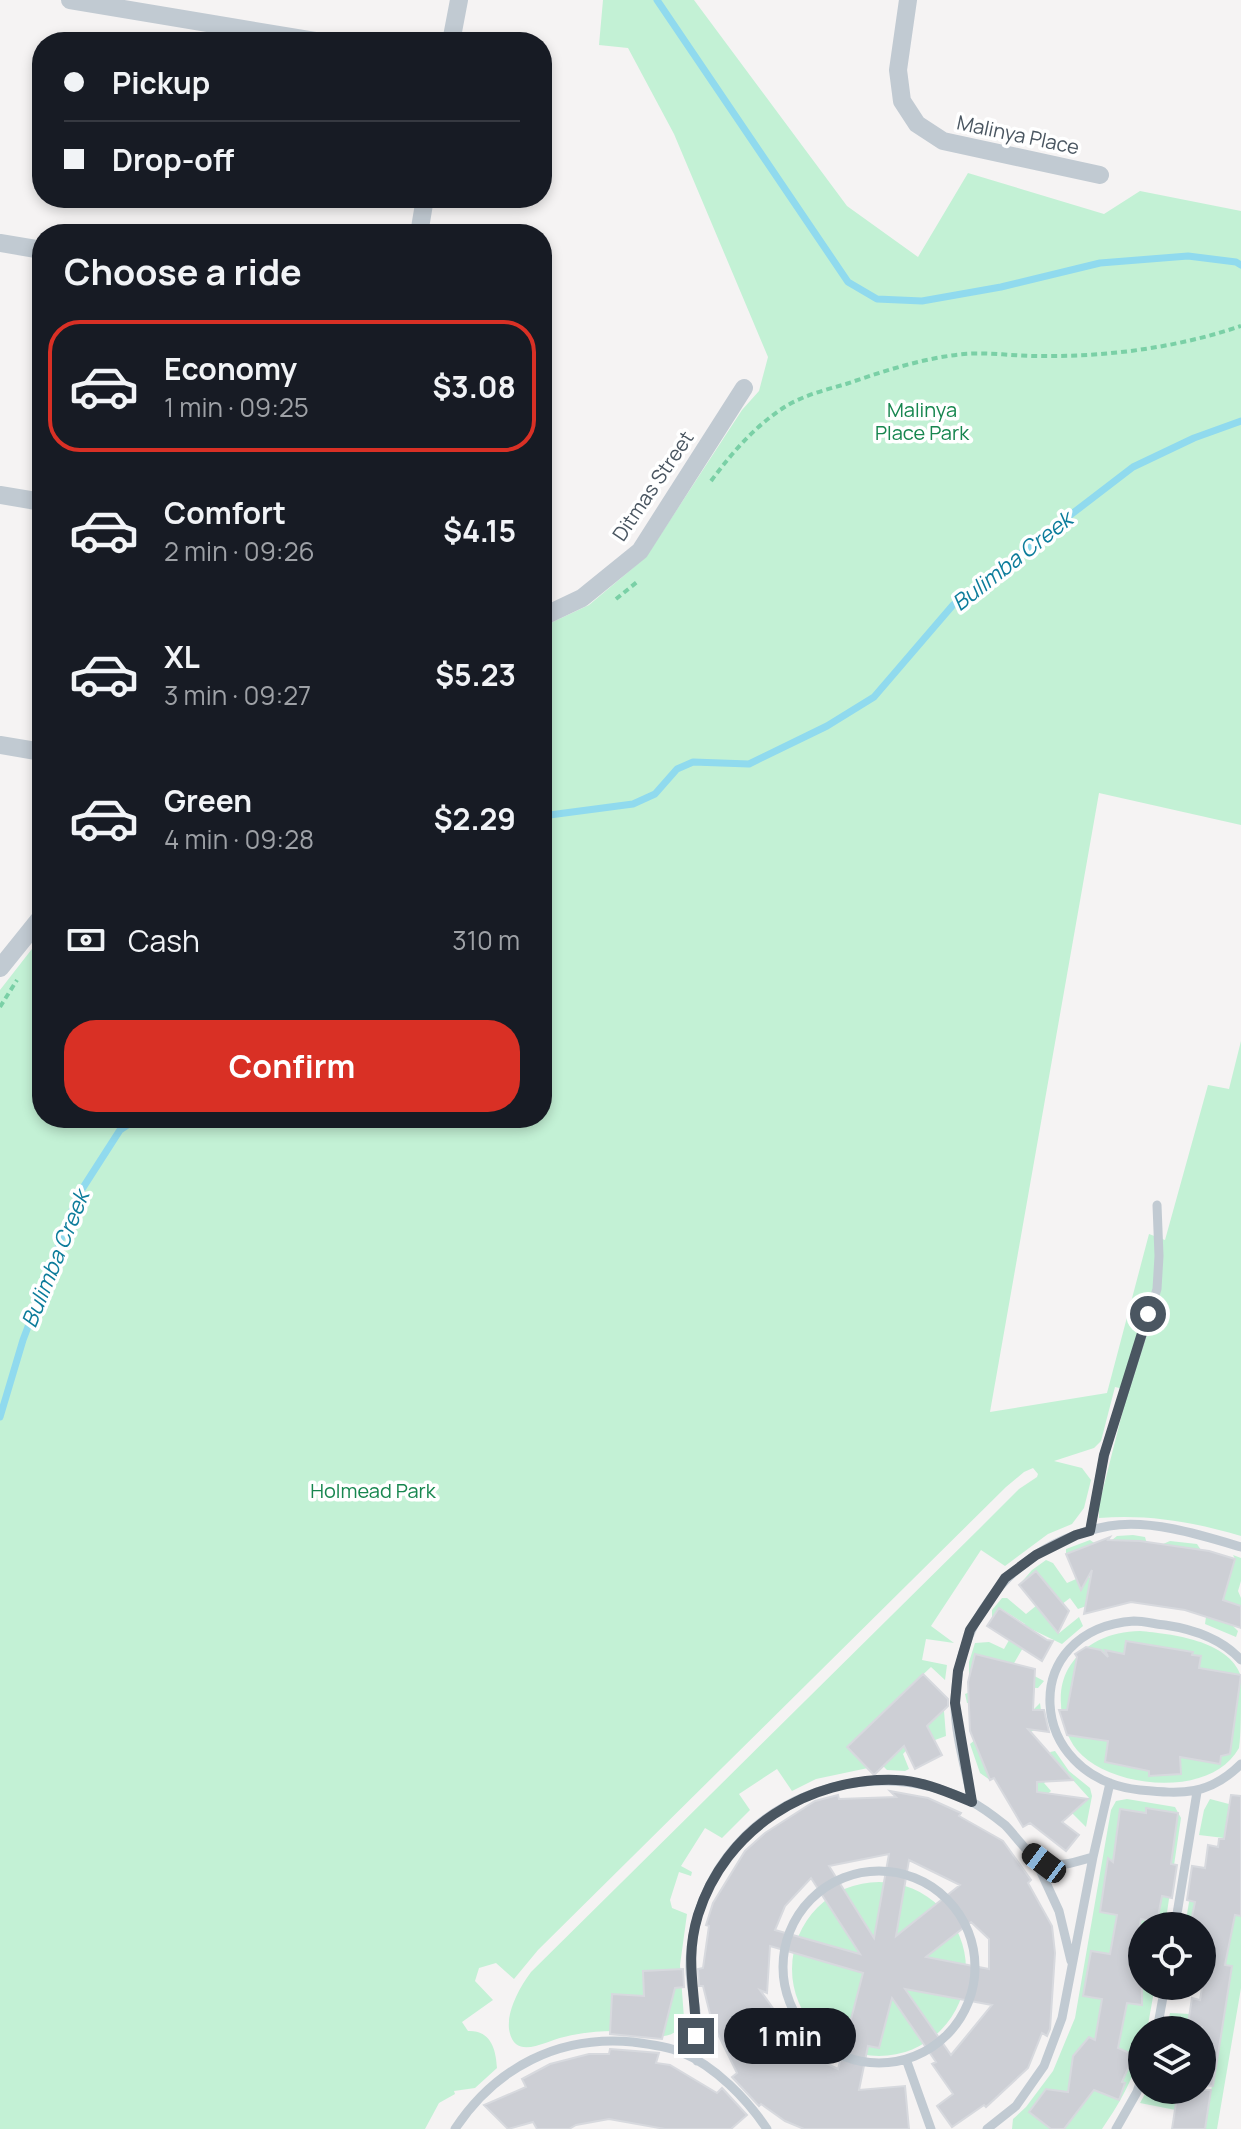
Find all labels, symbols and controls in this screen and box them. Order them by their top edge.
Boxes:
text: Pickup [112,62,210,103]
street label: Malinya Place [954,108,1082,161]
text: Drop-off [112,139,234,180]
text: Choose a ride [64,247,302,296]
text: Economy [164,348,297,389]
icon: car [68,350,140,422]
text: $3.08 [432,366,516,407]
text: 1 min · 09:25 [164,389,309,425]
park label: Malinya Place Park [875,396,970,446]
street label: Ditmas Street [606,425,699,546]
text: Comfort [164,492,286,533]
icon: car [68,494,140,566]
water label: Bulimba Creek [946,503,1081,618]
text: $4.15 [443,510,516,551]
text: 2 min · 09:26 [164,533,315,569]
text: XL [164,636,200,677]
icon: car [68,638,140,710]
text: $5.23 [435,654,516,695]
text: 3 min · 09:27 [164,677,311,713]
text: Green [164,780,252,821]
icon: car [68,782,140,854]
text: $2.29 [434,798,516,839]
text: 4 min · 09:28 [164,821,314,857]
icon: cash [64,918,108,962]
text: Cash [128,920,200,961]
text: 310 m [452,922,520,958]
button: Confirm [64,1020,520,1112]
water label: Bulimba Creek [14,1183,97,1332]
route start [1130,1296,1166,1332]
park label: Holmead Park [310,1477,437,1504]
car [1018,1839,1070,1887]
map controls [1128,1912,1216,2104]
button: locate [1128,1912,1216,2000]
callout: 1 min [724,2008,856,2064]
button: layers [1128,2016,1216,2104]
route end [678,2018,714,2054]
text: 1 min [758,2018,822,2054]

